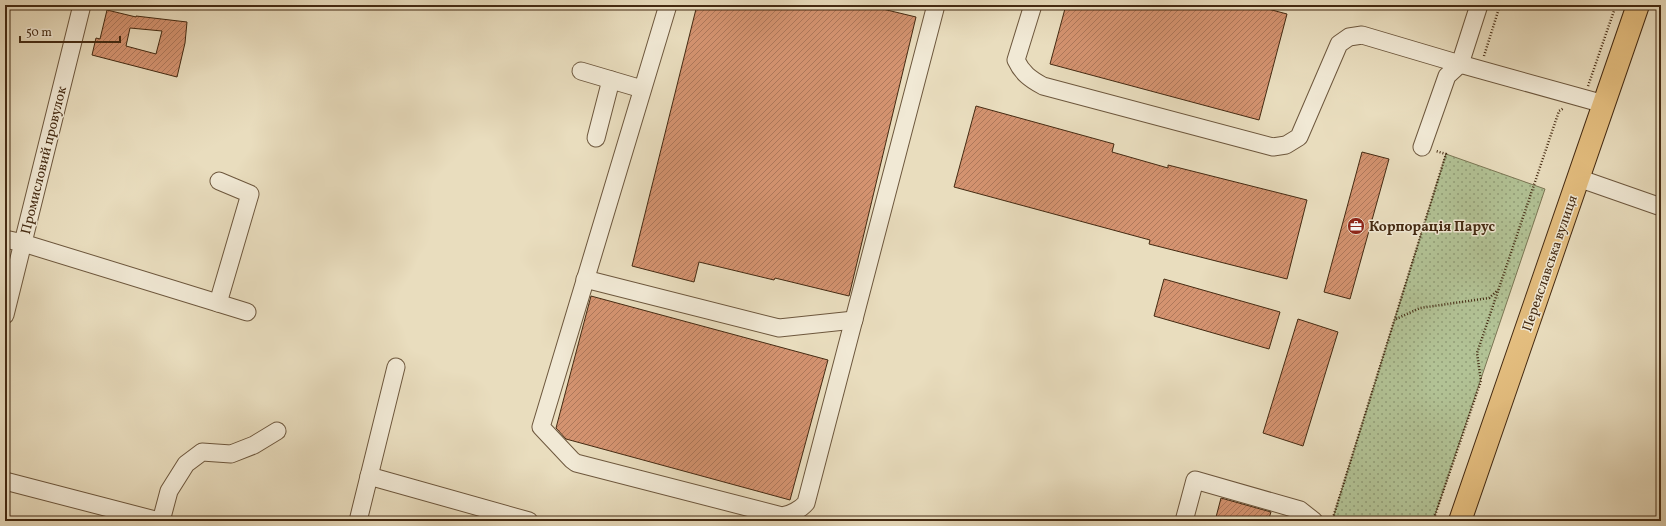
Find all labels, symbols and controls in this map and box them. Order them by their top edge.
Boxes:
scale bar [20,18,120,44]
text: 50 m [26,25,52,41]
street label: Промисловий провулок [17,84,72,236]
street label: Переяславська вулиця [1518,193,1583,334]
office icon: Корпорація Парус [1346,216,1366,236]
place label: Корпорація Парус [1369,218,1496,237]

